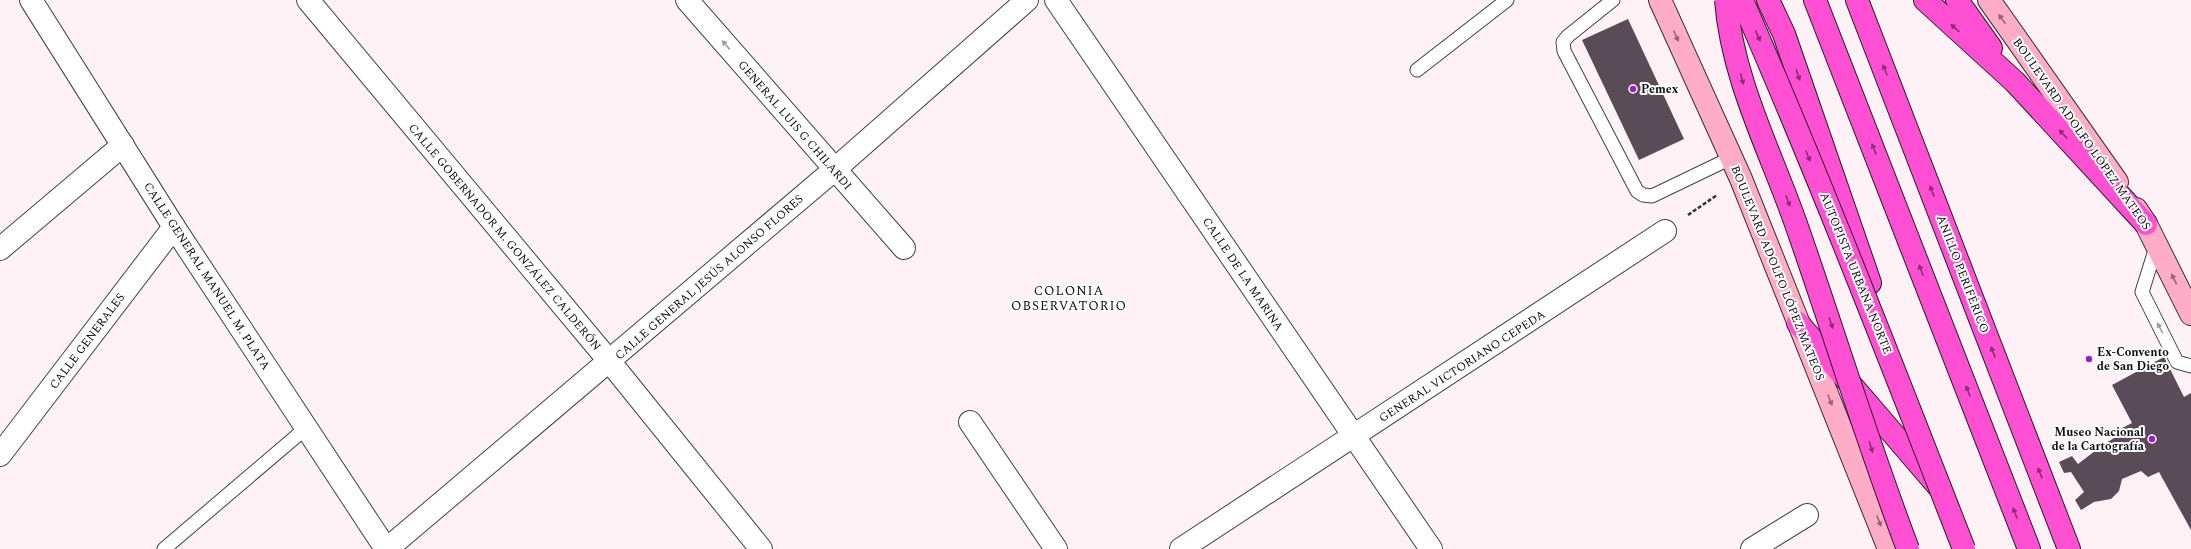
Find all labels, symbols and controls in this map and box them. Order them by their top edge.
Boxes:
one-way arrow [1998,13,2006,24]
one-way arrow [1950,23,1960,32]
one-way arrow [1673,30,1679,41]
one-way arrow [1755,30,1761,41]
street label: BOULEVARD ADOLFO LÓPEZ MATEOS [2008,34,2156,234]
one-way arrow [722,40,731,50]
street label: GENERAL LUIS G CHILARDI [733,56,856,194]
one-way arrow [1881,64,1887,76]
one-way arrow [1795,70,1801,82]
one-way arrow [1739,73,1745,85]
place label: Pemex [1641,80,1679,99]
marker: Pemex [1628,84,1638,94]
street label: CALLE GOBERNADOR M. GONZÁLEZ CALDERÓN [403,119,606,355]
one-way arrow [2058,129,2068,139]
one-way arrow [1870,143,1876,155]
one-way arrow [1806,150,1812,162]
street label: BOULEVARD ADOLFO LÓPEZ MATEOS [1726,163,1830,384]
street label: CALLE GENERAL MANUEL M. PLATA [138,178,275,374]
one-way arrow [1928,185,1934,197]
street label: AUTOPISTA URBANA NORTE [1814,189,1897,357]
street label: CALLE GENERAL JESÚS ALONSO FLORES [611,190,808,365]
one-way arrow [1785,195,1791,207]
street label: ANILLO PERIFÉRICO [1931,212,1994,336]
street label: CALLE DE LA MARINA [1197,213,1288,335]
one-way arrow [1918,264,1924,276]
one-way arrow [2171,273,2177,284]
district label: COLONIA OBSERVATORIO [1011,281,1127,316]
street label: CALLE GENERALES [45,289,130,393]
street label: GENERAL VICTORIANO CEPEDA [1375,305,1549,428]
one-way arrow [1828,318,1834,330]
one-way arrow [2157,322,2163,333]
place label: Ex-Convento de San Diego [2097,343,2170,376]
one-way arrow [1990,346,1996,358]
marker: Ex-Convento de San Diego [2084,354,2094,364]
one-way arrow [1965,385,1971,397]
one-way arrow [1827,395,1833,406]
place label: Museo Nacional de la Cartografía [2052,423,2145,456]
marker: Museo Nacional de la Cartografía [2147,434,2157,444]
one-way arrow [1868,441,1874,453]
one-way arrow [2036,467,2042,479]
one-way arrow [2011,506,2017,518]
one-way arrow [1876,515,1882,527]

